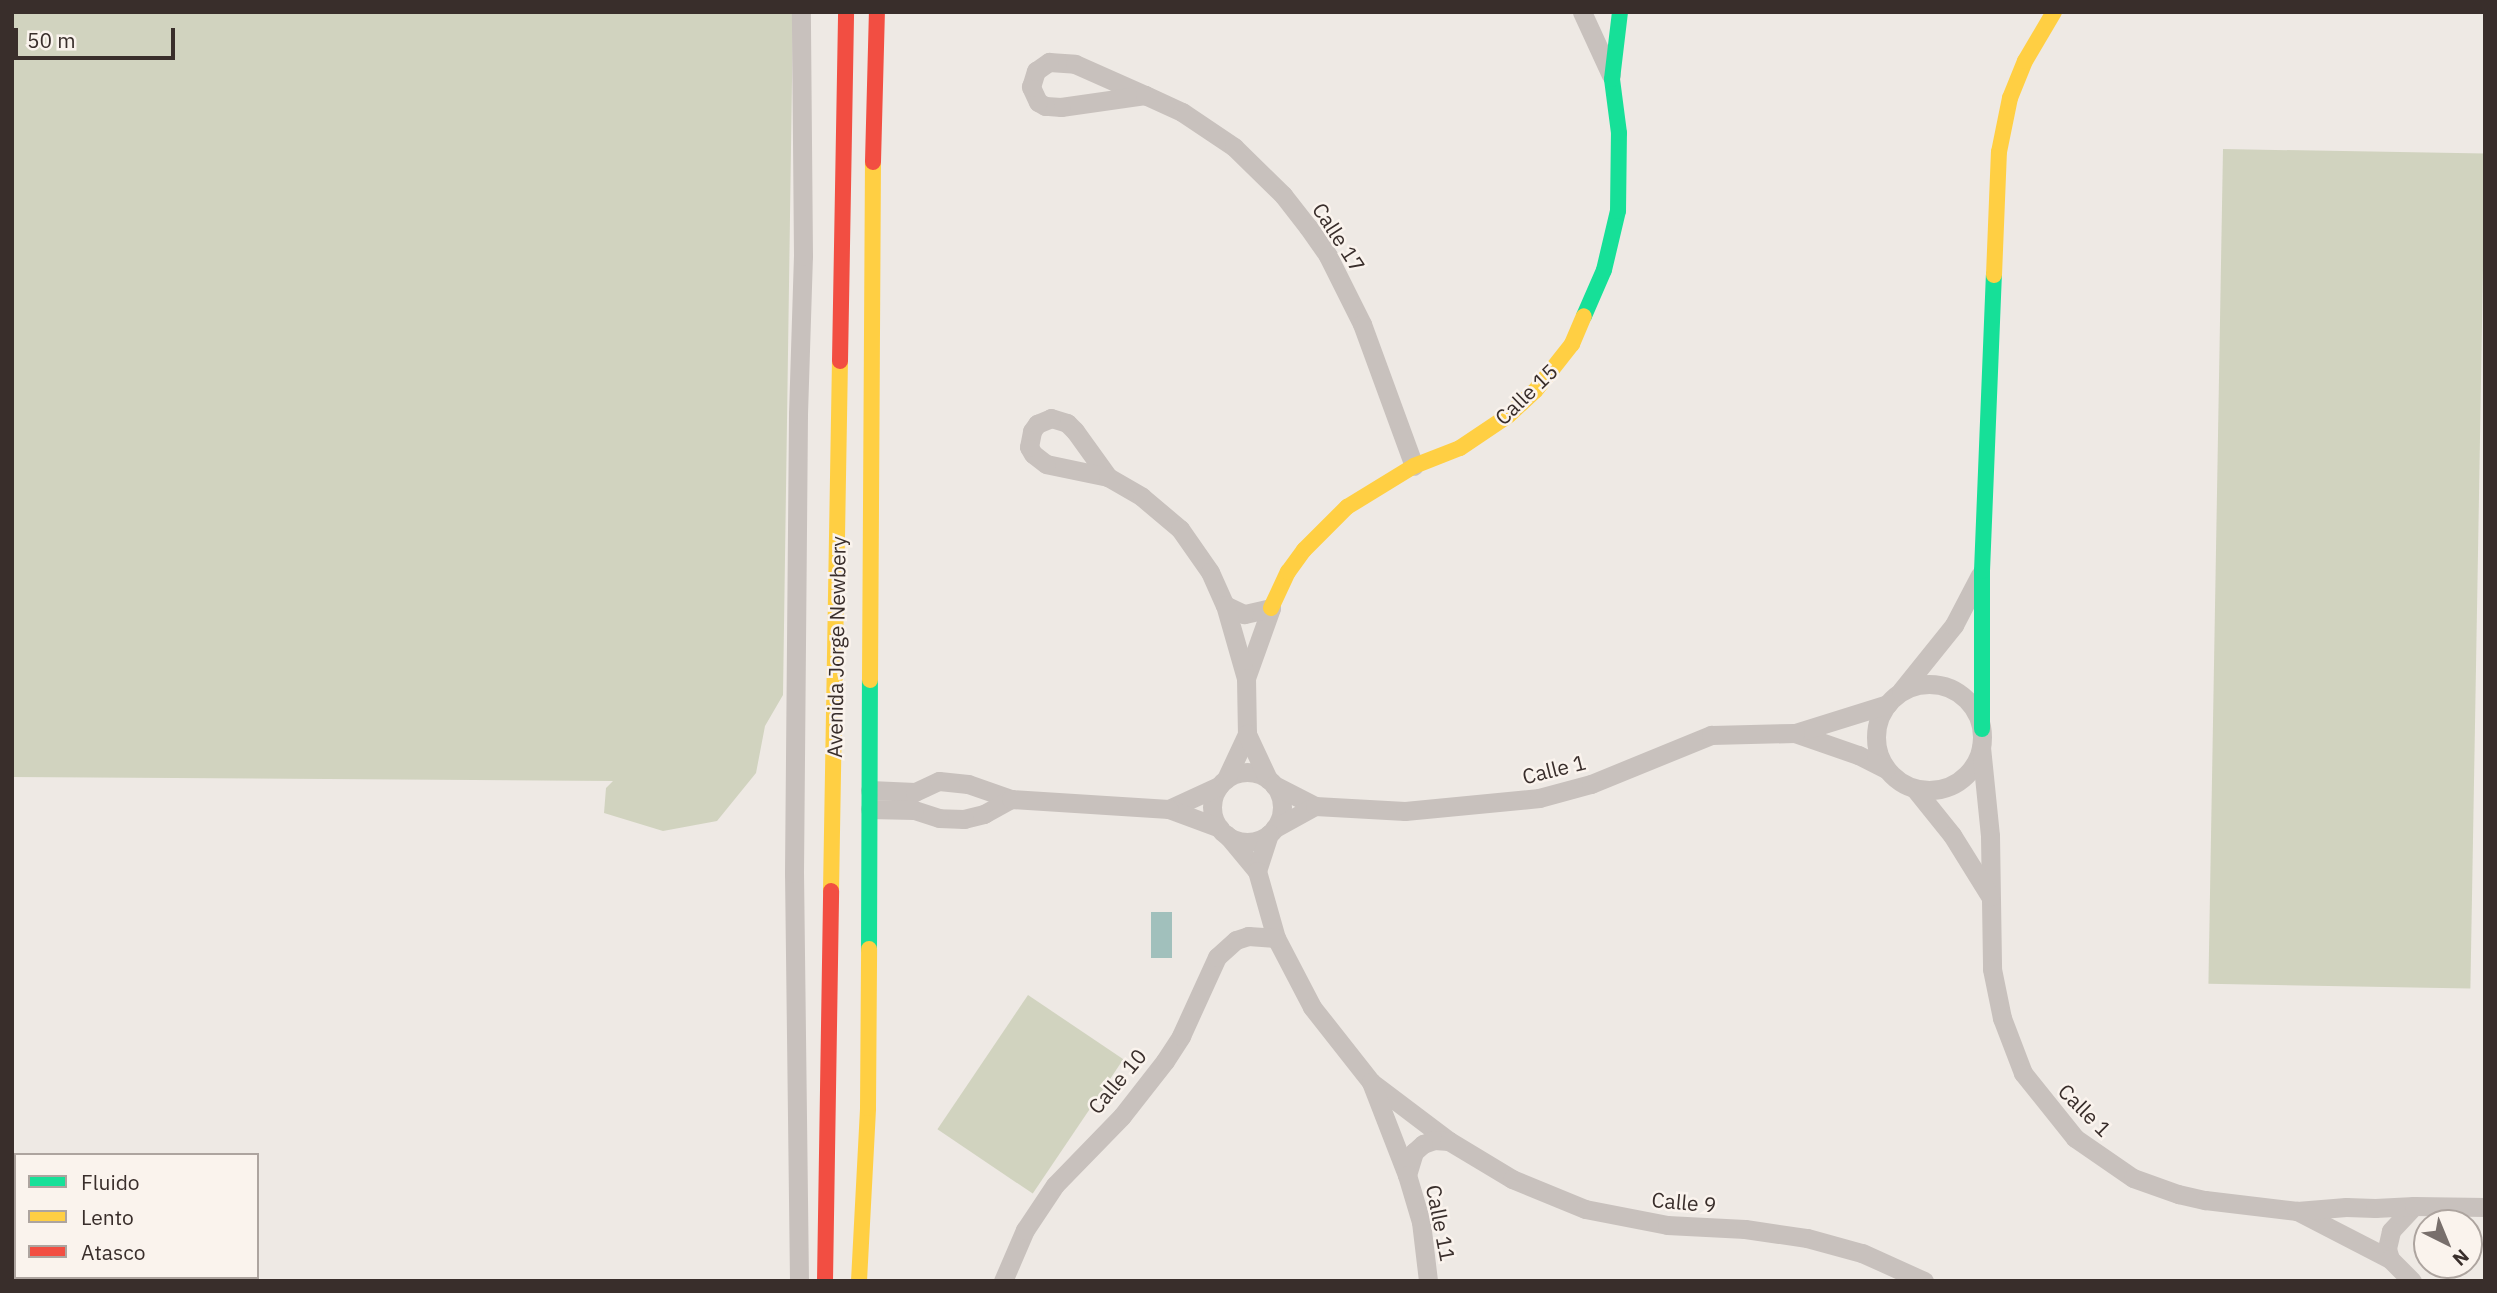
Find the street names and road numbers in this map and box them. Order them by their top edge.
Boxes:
street label: Calle 17 [1307,198,1371,276]
street label: Calle 15 [1489,358,1563,430]
street label: Avenida Jorge Newbery [821,536,851,758]
street label: Calle 1 [1520,749,1588,789]
street label: Calle 10 [1083,1043,1151,1119]
street label: Calle 1 [2053,1078,2117,1142]
street label: Calle 11 [1421,1183,1461,1263]
street label: Calle 9 [1651,1187,1717,1217]

